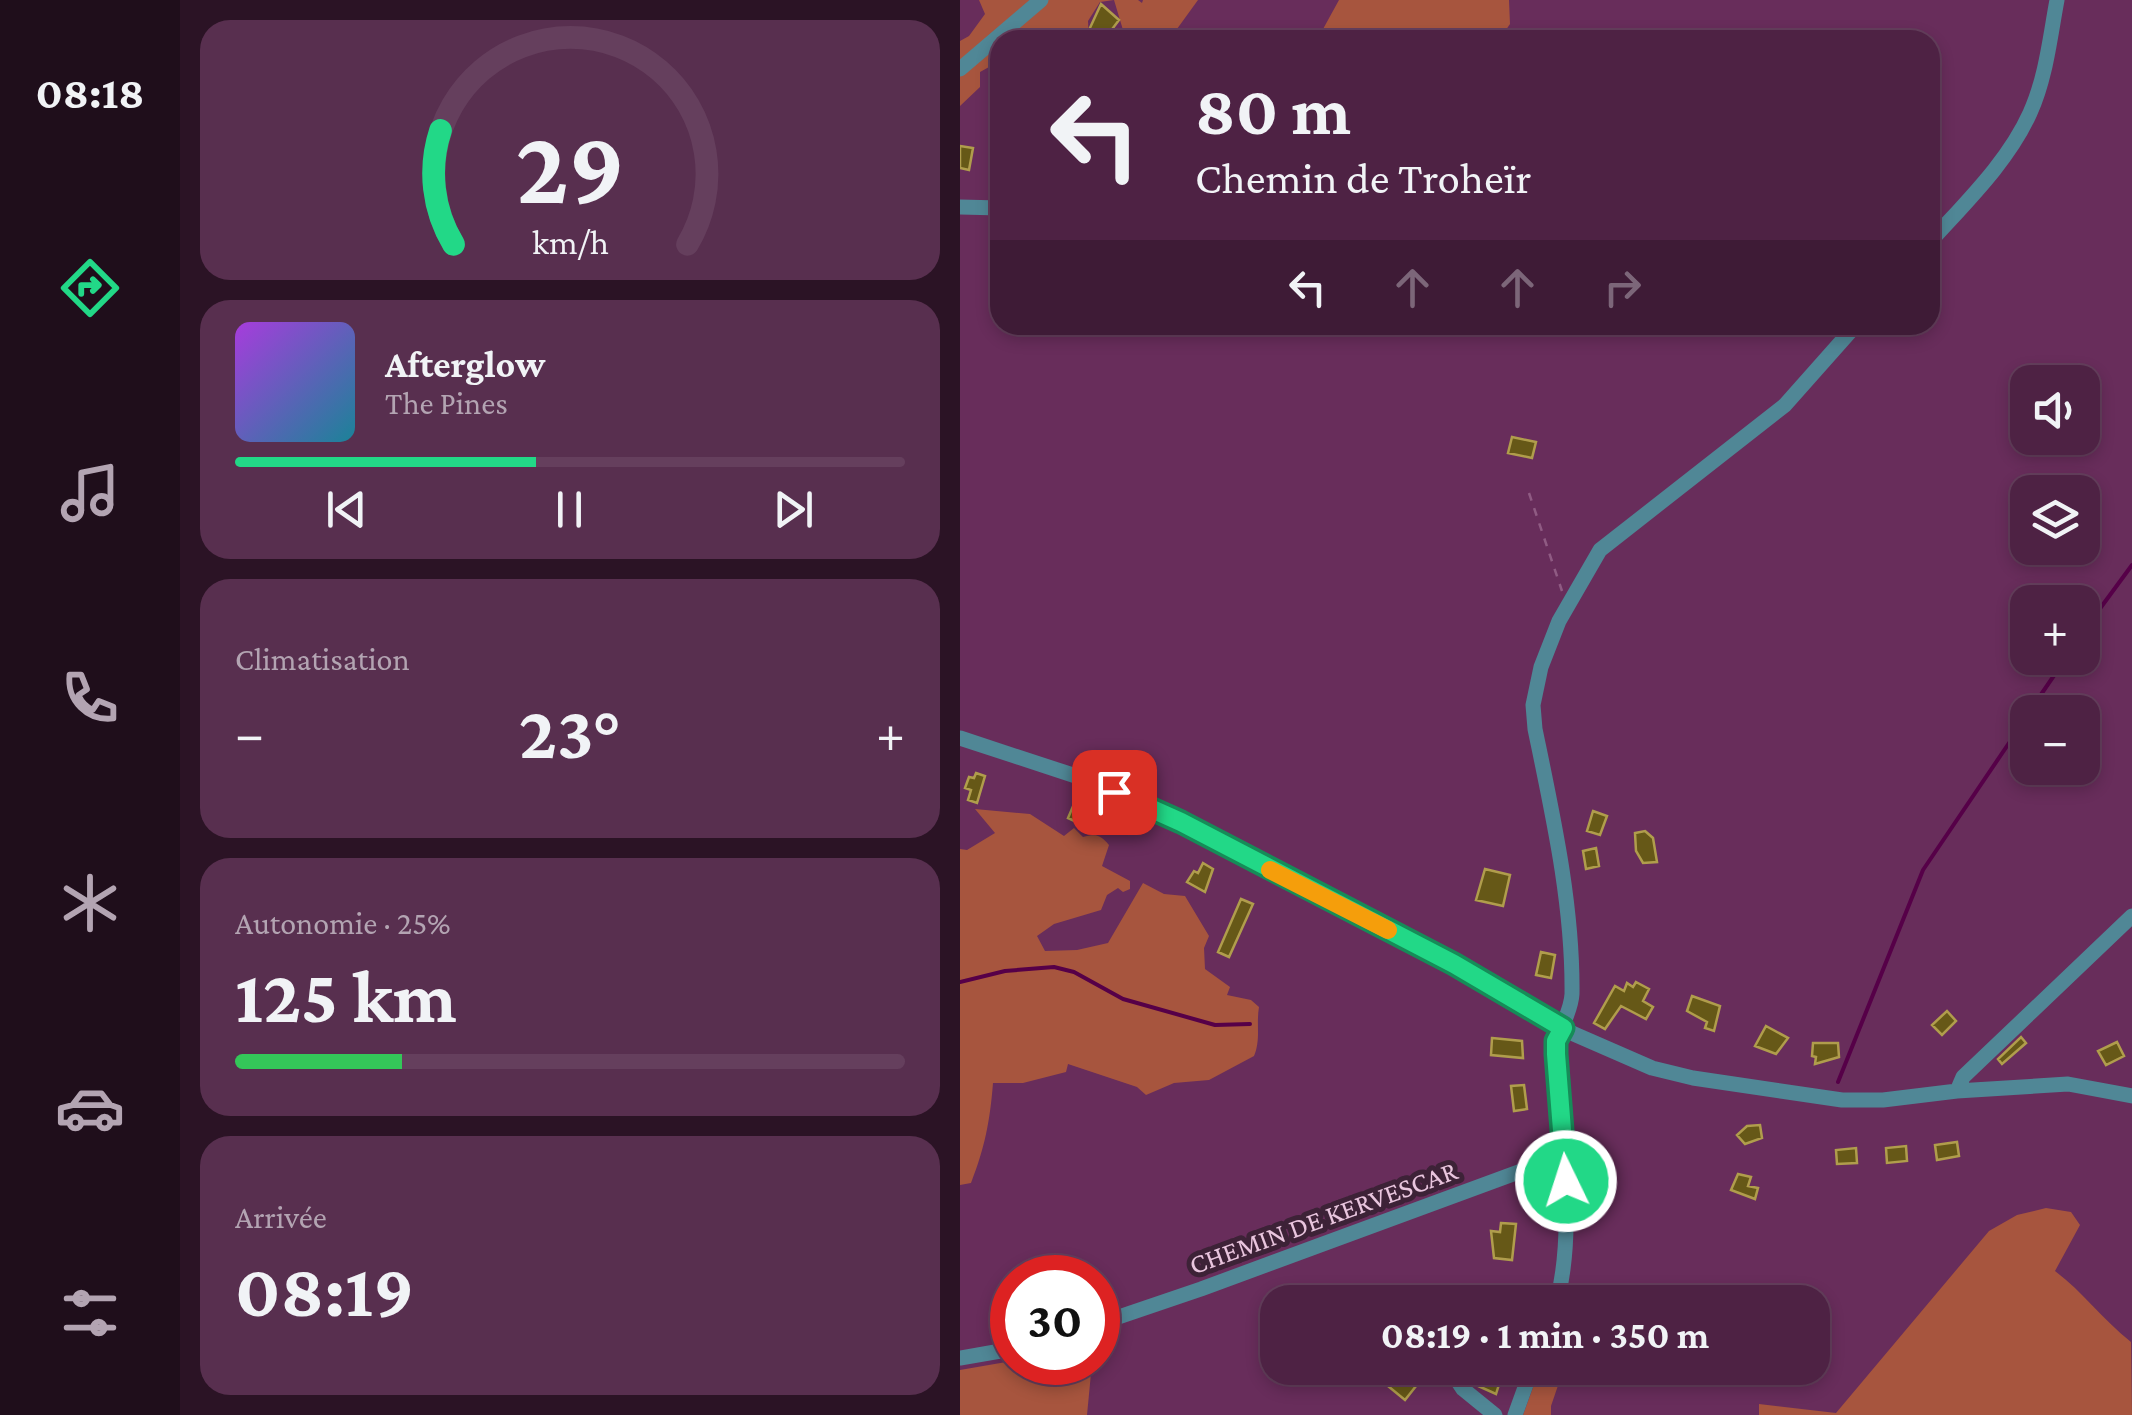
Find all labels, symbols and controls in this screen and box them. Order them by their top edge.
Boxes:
text: 08:18 [35,68,145,118]
icon: left [1030,70,1160,200]
text: 80 m [1195,71,1351,149]
text: 29 [515,109,625,224]
text: Chemin de Troheïr [1195,153,1532,203]
text: km/h [531,222,609,262]
icon: directions [55,253,125,323]
icon: left [1280,260,1335,315]
icon: ahead [1385,260,1440,315]
icon: ahead [1490,260,1545,315]
icon: right [1595,260,1650,315]
text: Afterglow [385,343,545,385]
map controls [2010,365,2100,785]
button: sound [2010,365,2100,455]
text: The Pines [385,385,508,421]
icon: music [55,458,125,528]
button: layers [2010,475,2100,565]
icon: previous [319,482,374,537]
icon: pause [542,482,597,537]
icon: next [766,482,821,537]
button: + [2010,585,2100,675]
text: Climatisation [235,641,410,677]
icon: phone [55,663,125,733]
text: 23° [519,691,621,774]
button: − [2010,695,2100,785]
text: − [235,703,264,764]
text: + [876,703,905,764]
pin [1072,750,1157,835]
icon: arrive [1087,765,1142,820]
icon: climate [55,868,125,938]
text: Autonomie · 25% [235,905,451,941]
text: 125 km [235,955,457,1038]
icon: car [55,1073,125,1143]
position arrow [1514,1129,1618,1233]
street label: CHEMIN DE KERVESCAR [1185,1154,1462,1280]
text: Arrivée [235,1199,327,1235]
text: 08:19 [235,1249,414,1332]
speed limit sign: 30 [990,1255,1120,1385]
icon: filters [55,1278,125,1348]
text: 08:19 · 1 min · 350 m [1381,1314,1709,1356]

